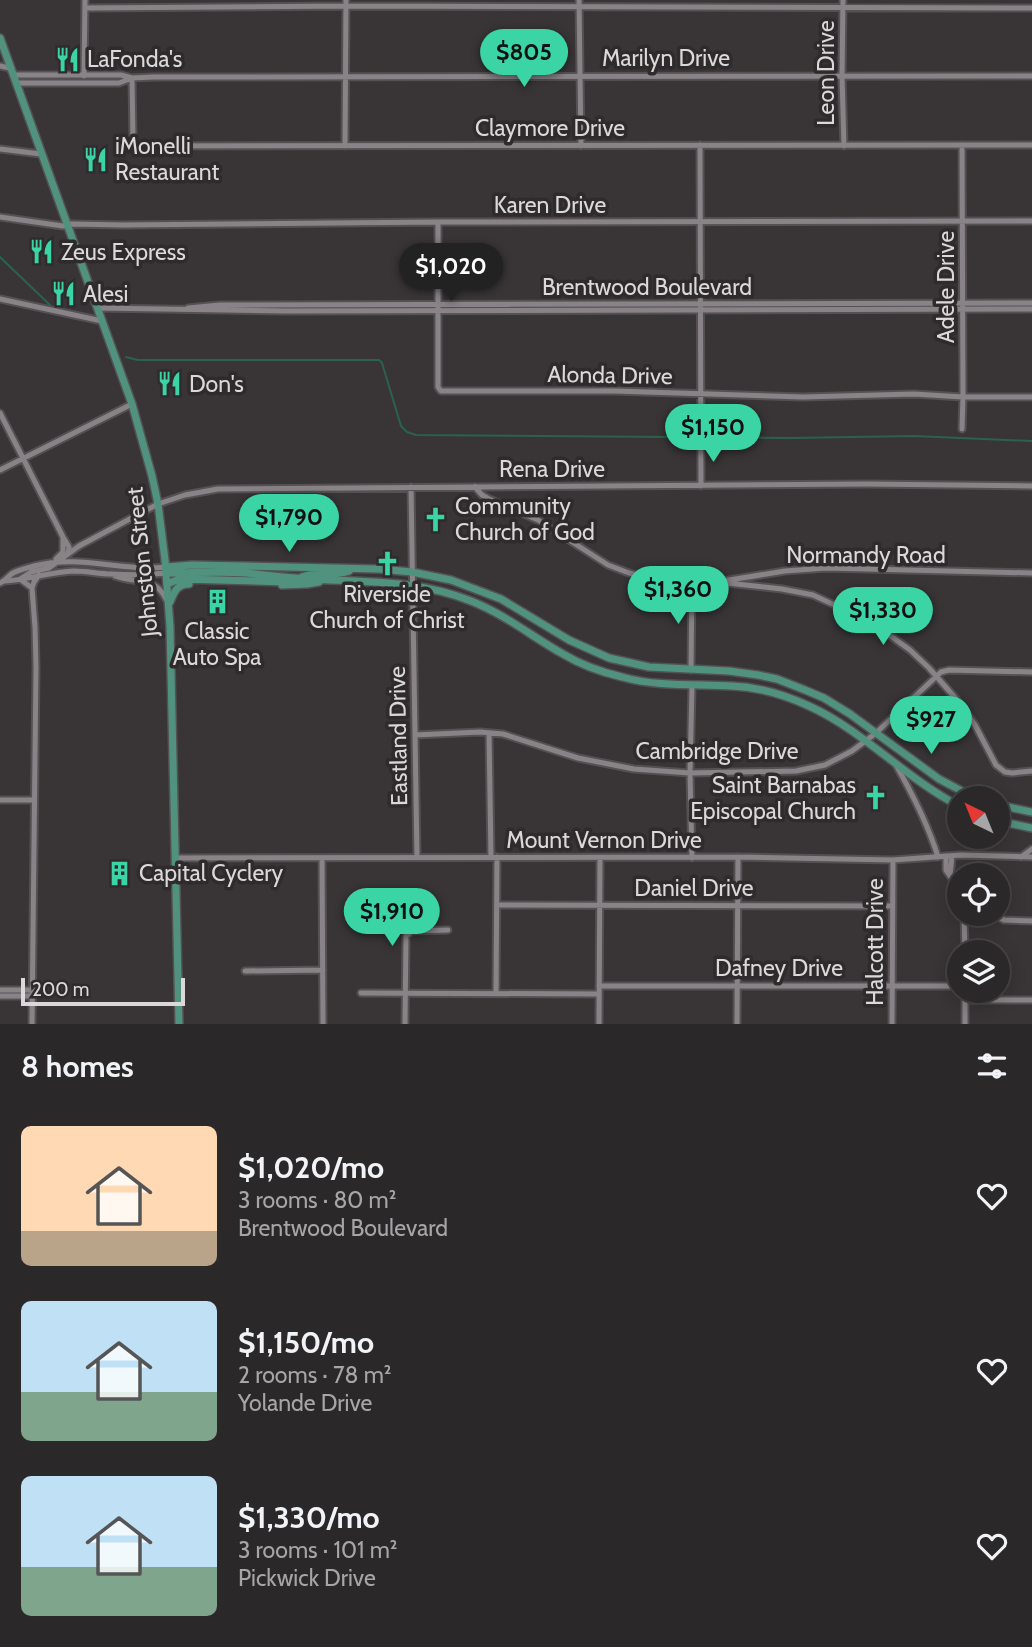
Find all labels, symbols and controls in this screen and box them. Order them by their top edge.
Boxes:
street label: Leon Drive [812,20,840,126]
pin: $805 [483,29,565,89]
text: $805 [496,38,552,66]
street label: Marilyn Drive [602,44,730,72]
restaurant icon: LaFonda's [53,45,81,73]
place label: LaFonda's [87,45,182,73]
street label: Claymore Drive [475,114,625,142]
place label: iMonelli Restaurant [115,132,219,186]
restaurant icon: iMonelli Restaurant [81,145,109,173]
street label: Karen Drive [494,191,606,219]
street label: Adele Drive [932,231,960,343]
restaurant icon: Zeus Express [27,238,55,266]
place label: Zeus Express [61,238,186,266]
pin: $1,020 [394,244,508,303]
text: $1,020 [415,252,487,280]
street label: Brentwood Boulevard [542,273,752,301]
restaurant icon: Alesi [49,280,77,308]
place label: Alesi [83,280,129,308]
street label: Alonda Drive [547,360,673,390]
restaurant icon: Don's [155,370,183,398]
place label: Don's [189,370,244,398]
pin: $1,150 [656,405,770,464]
text: $1,150 [681,413,745,441]
street label: Rena Drive [499,455,605,483]
street label: Johnston Street [120,485,164,639]
place label: Community Church of God [455,492,595,546]
pin: $1,790 [232,494,346,554]
text: $1,790 [255,503,323,531]
church icon: Community Church of God [421,505,449,533]
street label: Normandy Road [786,541,946,569]
church icon: Riverside Church of Christ [373,550,401,578]
pin: $1,360 [621,566,735,626]
text: $1,360 [644,575,712,603]
place label: Riverside Church of Christ [309,580,465,634]
building icon: Classic Auto Spa [203,587,231,615]
pin: $1,330 [826,588,940,647]
text: $1,330 [849,596,917,624]
place label: Classic Auto Spa [173,617,261,671]
street label: Eastland Drive [383,666,413,806]
pin: $927 [890,696,972,756]
text: $927 [906,705,956,733]
street label: Cambridge Drive [635,737,799,765]
place label: Saint Barnabas Episcopal Church [690,771,856,825]
church icon: Saint Barnabas Episcopal Church [862,784,890,812]
north arrow [947,786,1010,849]
map controls [947,786,1010,1003]
street label: Mount Vernon Drive [506,826,702,854]
building icon: Capital Cyclery [105,859,133,887]
place label: Capital Cyclery [139,859,283,887]
button: locate [947,863,1010,926]
street label: Daniel Drive [634,874,754,902]
street label: Halcott Drive [861,878,889,1006]
pin: $1,910 [335,888,449,948]
text: $1,910 [360,897,424,925]
button: layers [947,940,1010,1003]
street label: Dafney Drive [715,954,843,982]
scale bar [21,975,186,1007]
text: 200 m [32,978,89,1001]
icon: filters [973,1047,1011,1085]
text: 8 homes [21,1048,134,1085]
text: $1,020/mo [238,1149,384,1186]
icon: home [77,1154,161,1238]
icon: heart [973,1177,1011,1215]
text: 3 rooms · 80 m² [238,1186,396,1214]
text: Brentwood Boulevard [238,1214,448,1242]
text: $1,150/mo [238,1324,374,1361]
icon: home [77,1329,161,1413]
icon: heart [973,1352,1011,1390]
text: 2 rooms · 78 m² [238,1361,392,1389]
text: Yolande Drive [238,1389,372,1417]
text: $1,330/mo [238,1499,380,1536]
icon: home [77,1504,161,1588]
icon: heart [973,1527,1011,1565]
text: 3 rooms · 101 m² [238,1536,397,1564]
text: Pickwick Drive [238,1564,376,1592]

